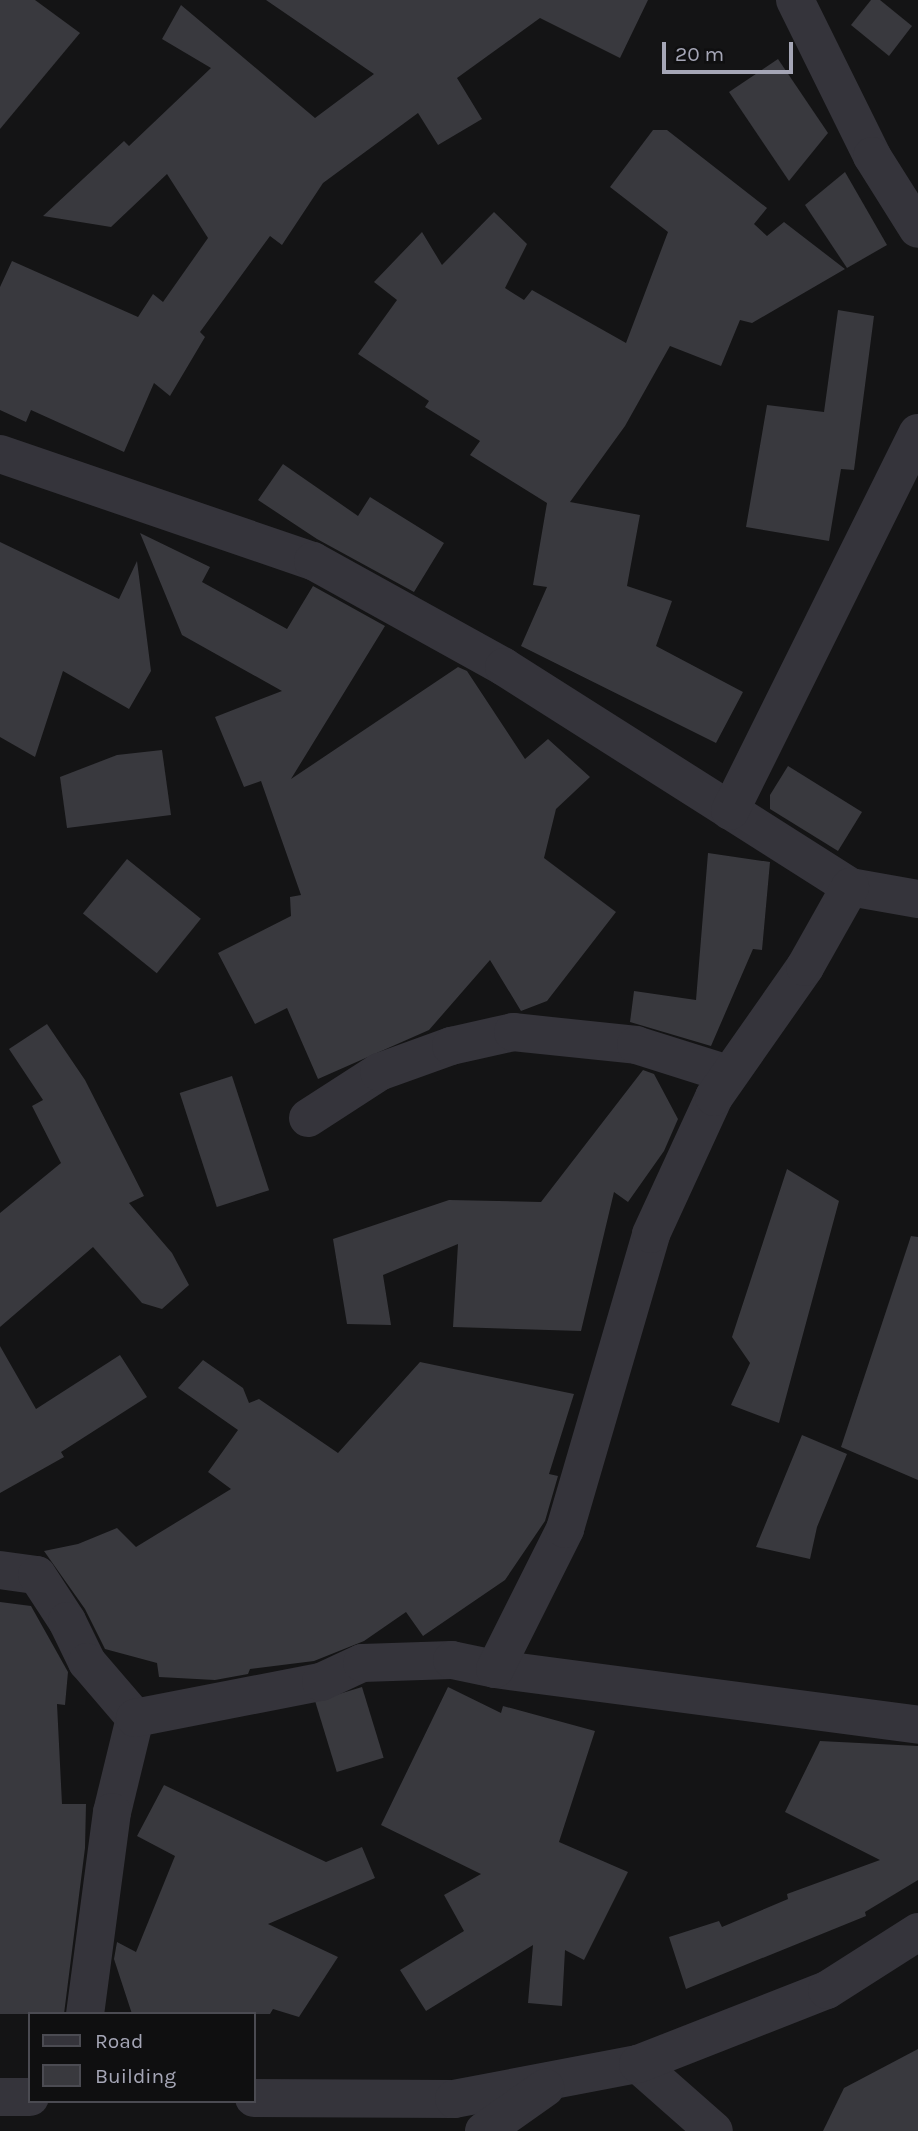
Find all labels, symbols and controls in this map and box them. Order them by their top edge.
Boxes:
scale bar [666,28,797,72]
text: 20 m [675,42,724,66]
legend [28,2012,256,2103]
text: Road [95,2029,143,2053]
text: Building [95,2064,176,2088]

